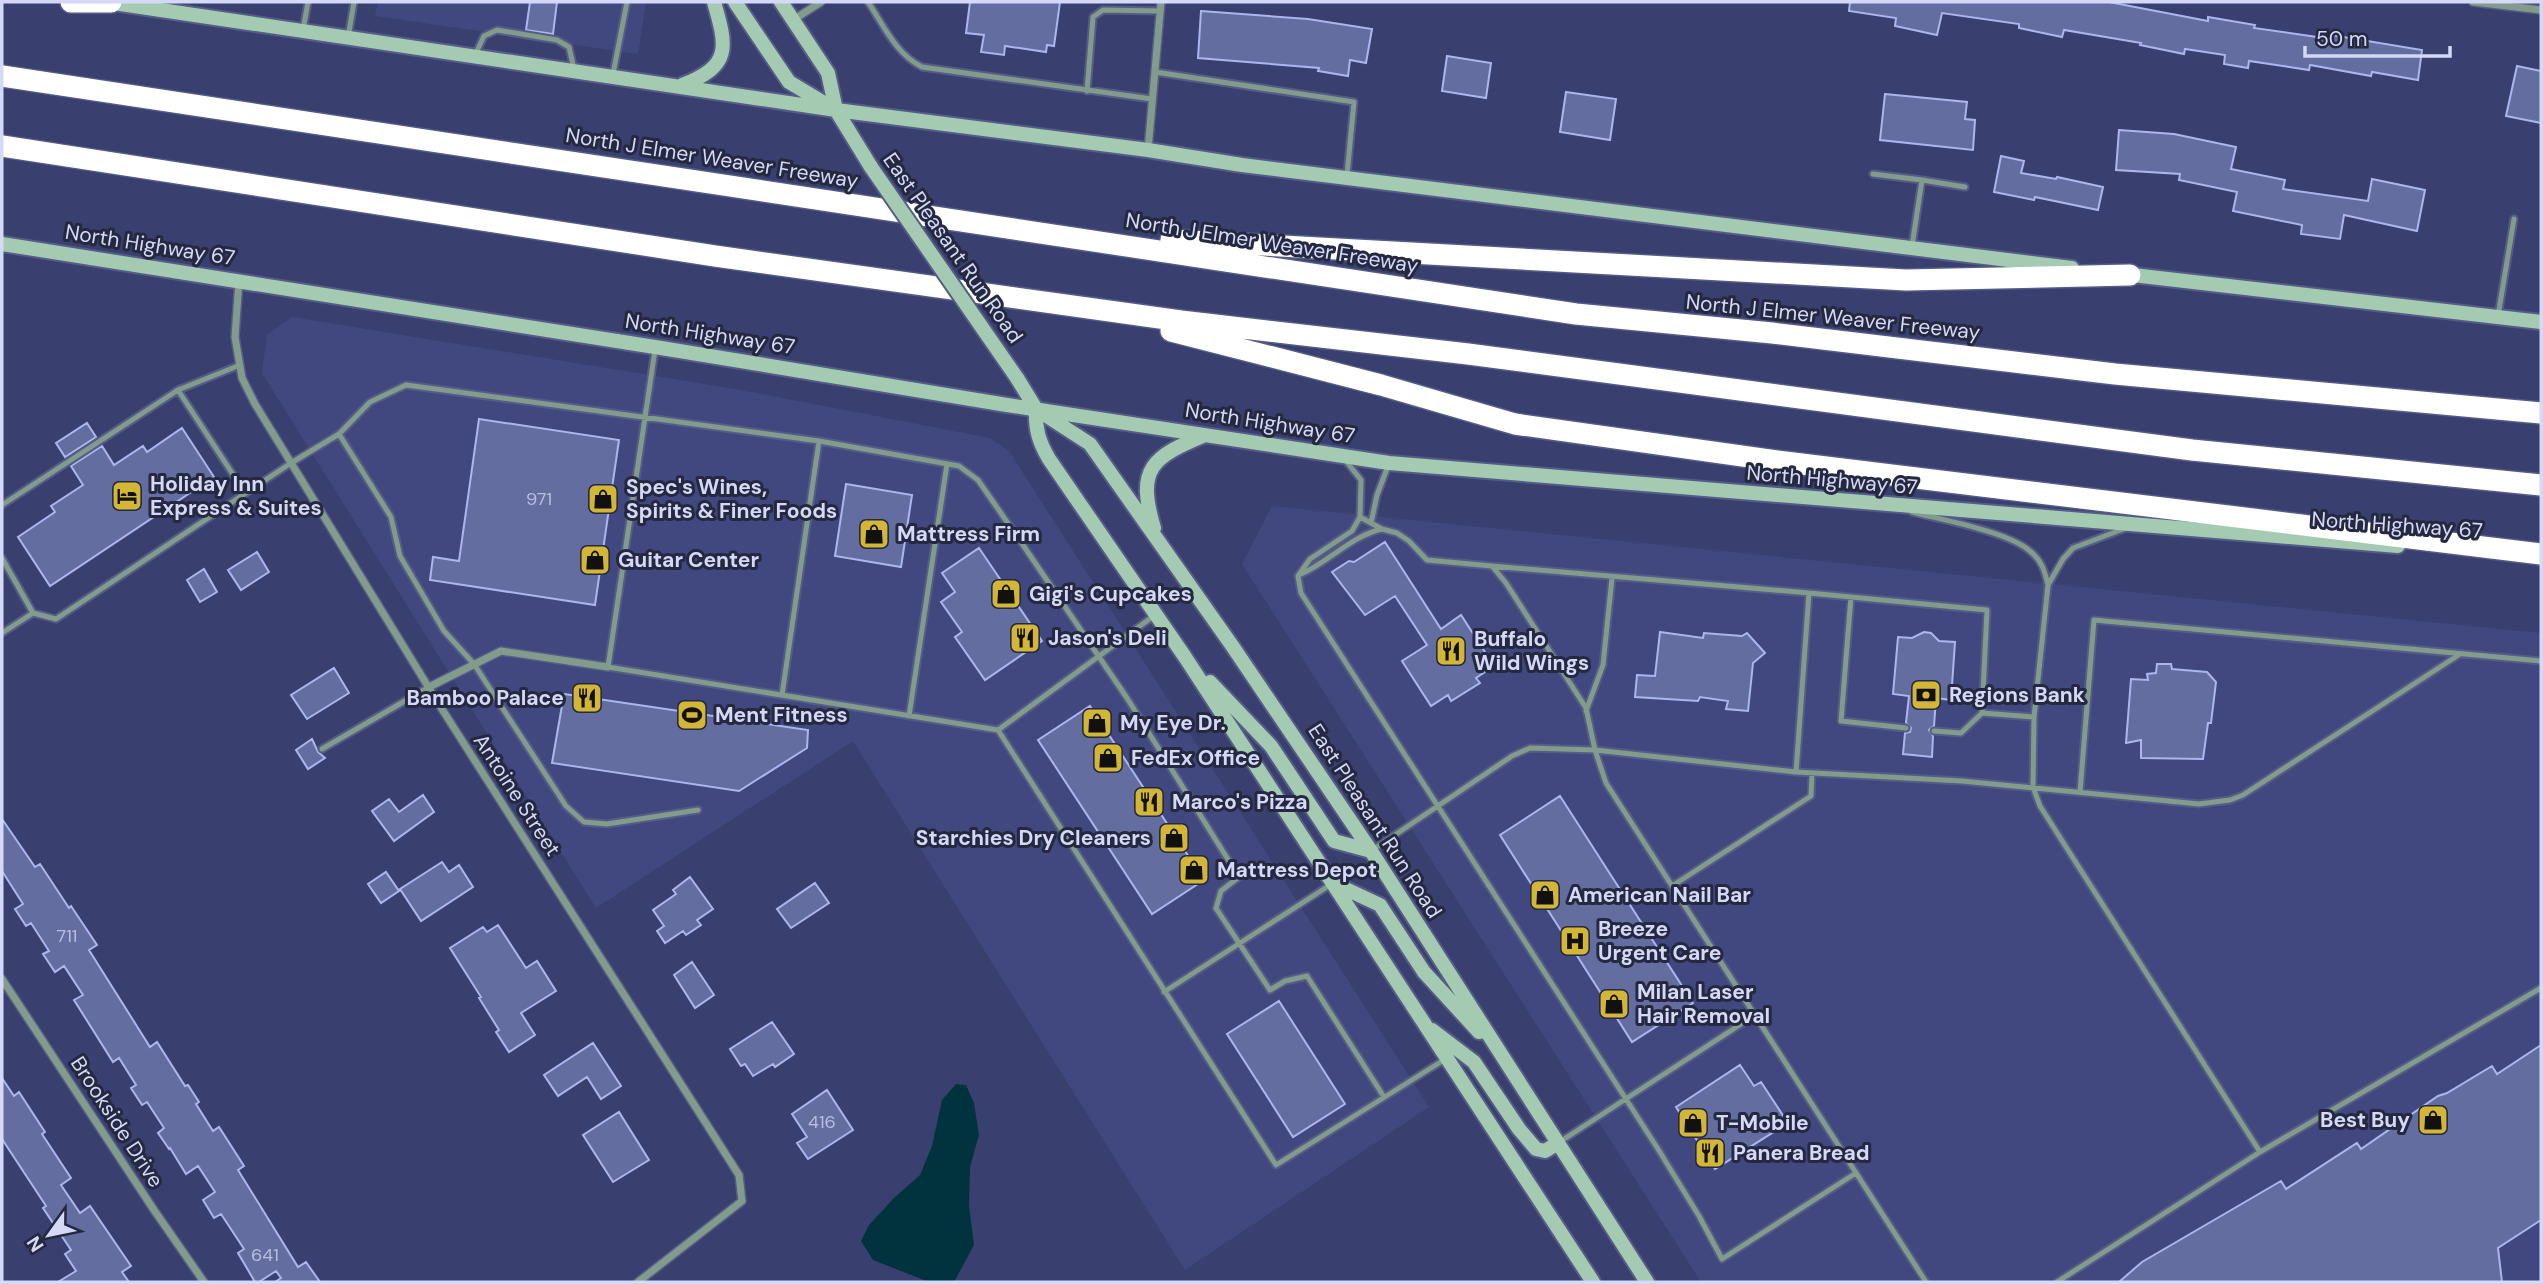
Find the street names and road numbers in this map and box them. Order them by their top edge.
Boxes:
street label: North J Elmer Weaver Freeway [564,121,861,195]
street label: East Pleasant Run Road [877,147,1029,349]
street label: North J Elmer Weaver Freeway [1124,206,1421,280]
street label: North Highway 67 [63,218,237,272]
street label: North J Elmer Weaver Freeway [1684,288,1982,346]
street label: North Highway 67 [623,307,797,361]
street label: North Highway 67 [1183,396,1357,450]
street label: North Highway 67 [1745,459,1919,501]
street label: North Highway 67 [2310,505,2484,545]
street label: East Pleasant Run Road [1302,718,1448,924]
street label: Antoine Street [467,728,567,862]
street label: Brookside Drive [64,1051,170,1193]

